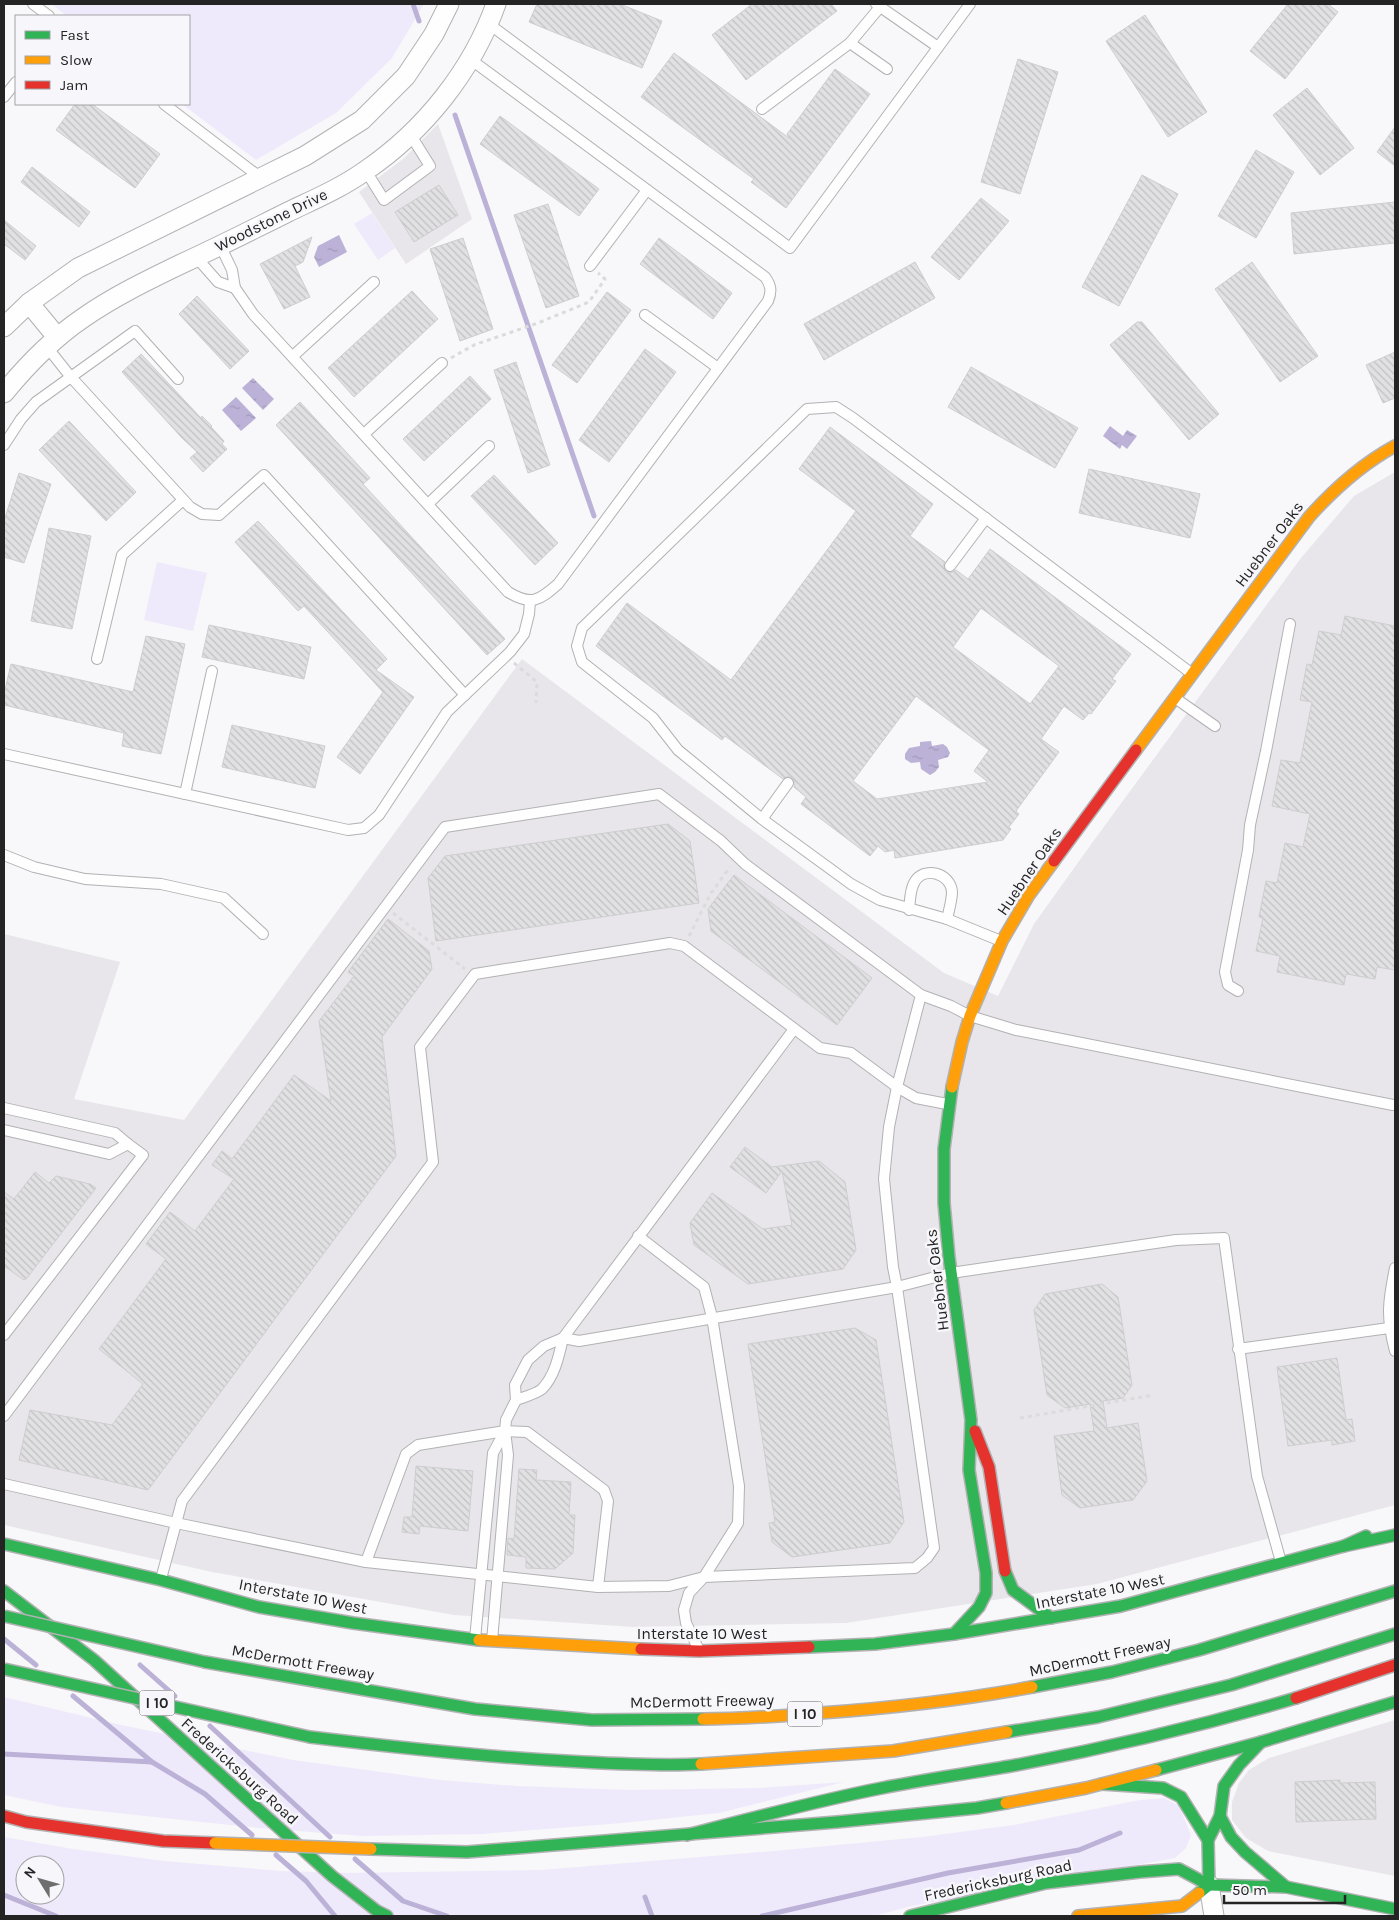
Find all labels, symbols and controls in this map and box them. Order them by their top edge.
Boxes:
legend [15,15,190,105]
text: Fast [60,26,90,44]
text: Slow [60,51,92,69]
text: Jam [60,76,88,94]
street label: Woodstone Drive [212,185,330,255]
street label: Huebner Oaks [1231,498,1307,590]
street label: Huebner Oaks [993,823,1065,919]
street label: Huebner Oaks [921,1228,953,1332]
street label: Interstate 10 West [1034,1569,1166,1613]
street label: Interstate 10 West [237,1574,369,1618]
street label: Interstate 10 West [637,1624,767,1643]
street label: McDermott Freeway [1027,1632,1173,1680]
street label: McDermott Freeway [230,1640,376,1684]
road number: I 10 [140,1690,174,1716]
street label: McDermott Freeway [630,1690,775,1712]
road number: I 10 [788,1702,822,1726]
street label: Fredericksburg Road [178,1714,302,1828]
north arrow [15,1855,65,1905]
street label: Fredericksburg Road [922,1855,1074,1905]
text: N [20,1863,40,1882]
scale bar [1224,1872,1345,1904]
text: 50 m [1232,1881,1267,1899]

